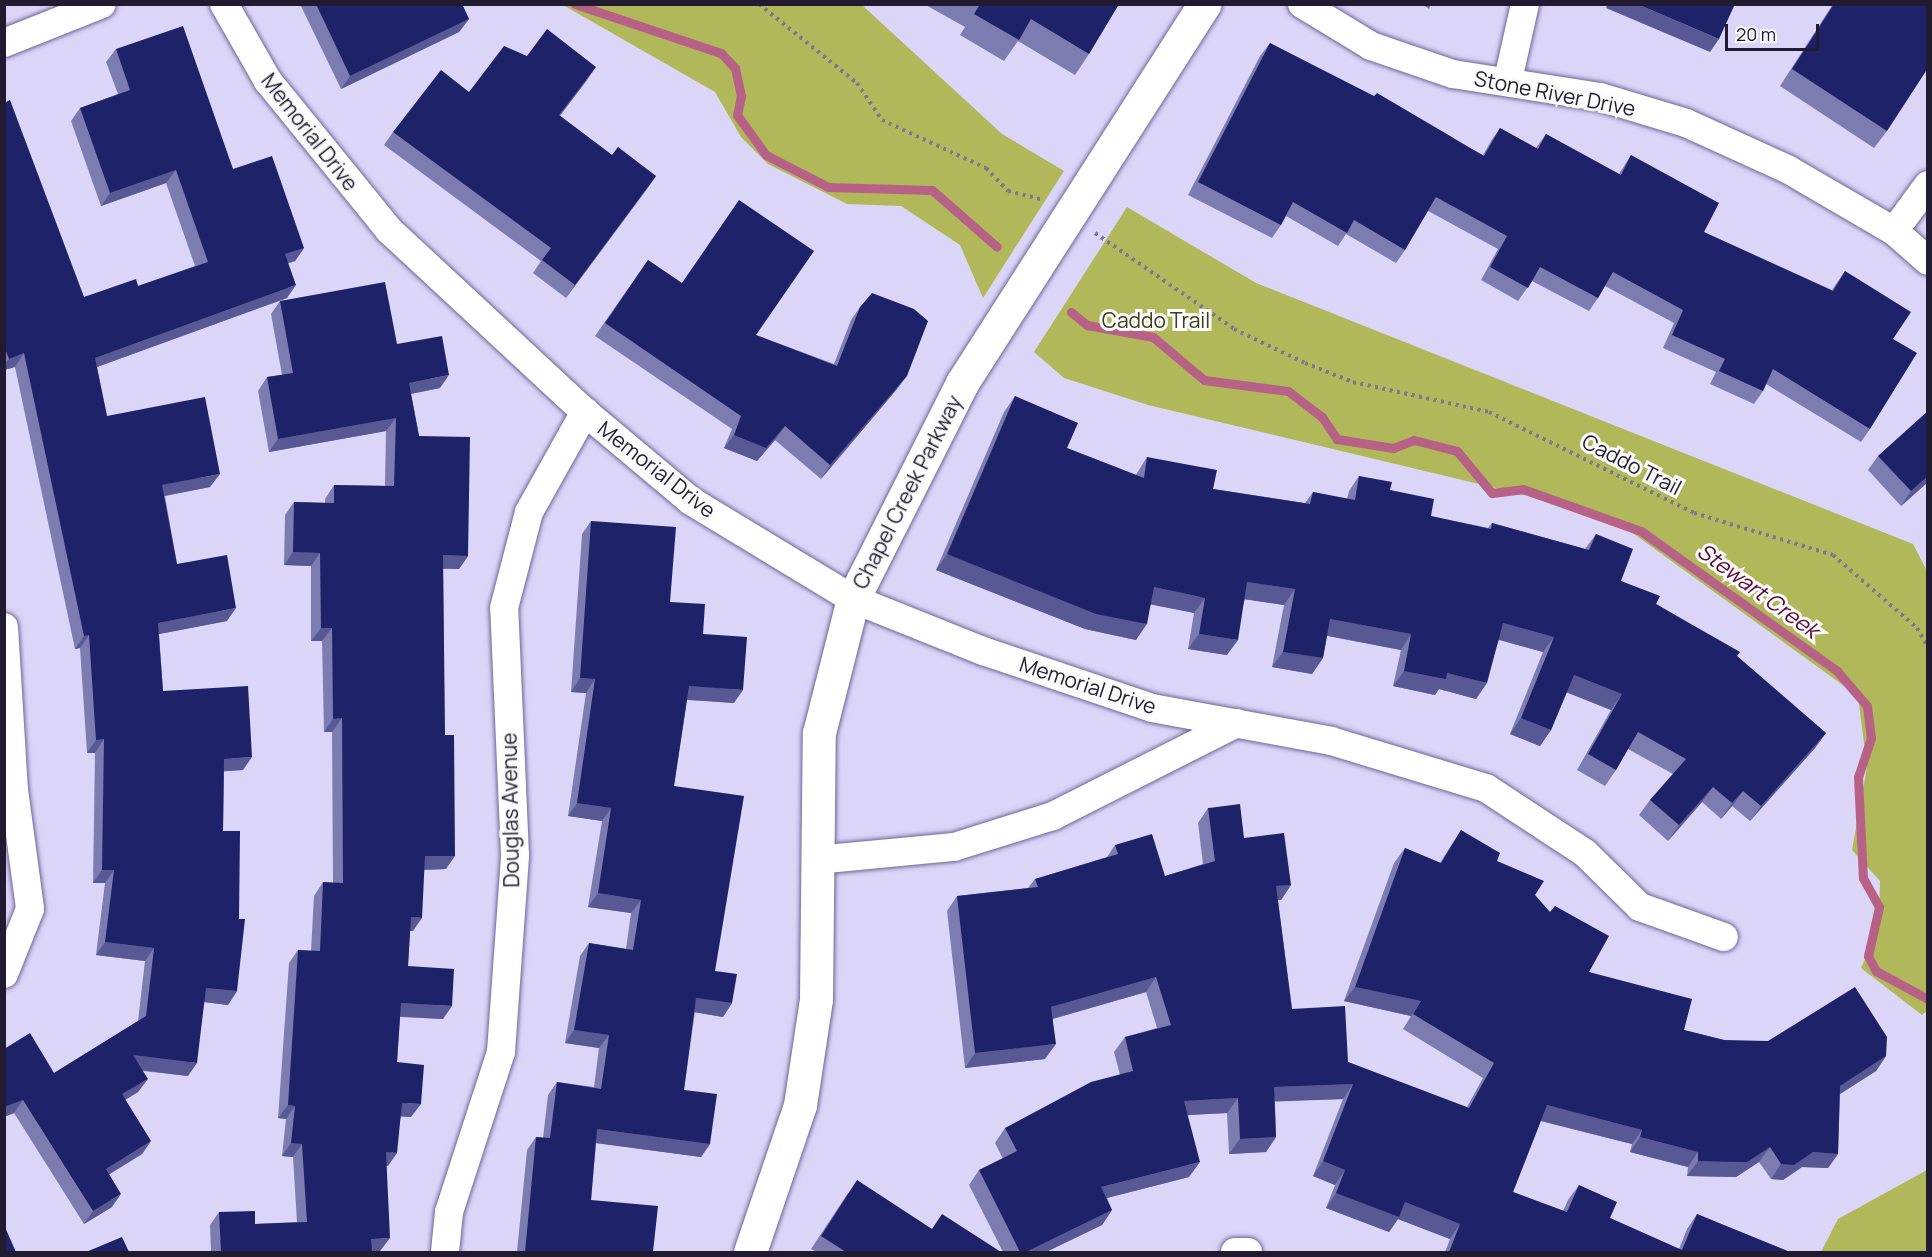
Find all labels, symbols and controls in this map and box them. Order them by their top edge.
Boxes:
scale bar [1728,12,1822,50]
text: 20 m [1736,22,1776,46]
street label: Stone River Drive [1472,65,1638,121]
street label: Memorial Drive [256,68,364,196]
park label: Caddo Trail [1102,307,1210,333]
street label: Chapel Creek Parkway [847,391,967,593]
street label: Memorial Drive [593,415,721,523]
street label: Caddo Trail [1578,428,1686,500]
water label: Stewart Creek [1692,538,1824,644]
street label: Memorial Drive [1017,651,1159,719]
street label: Douglas Avenue [496,732,524,888]

